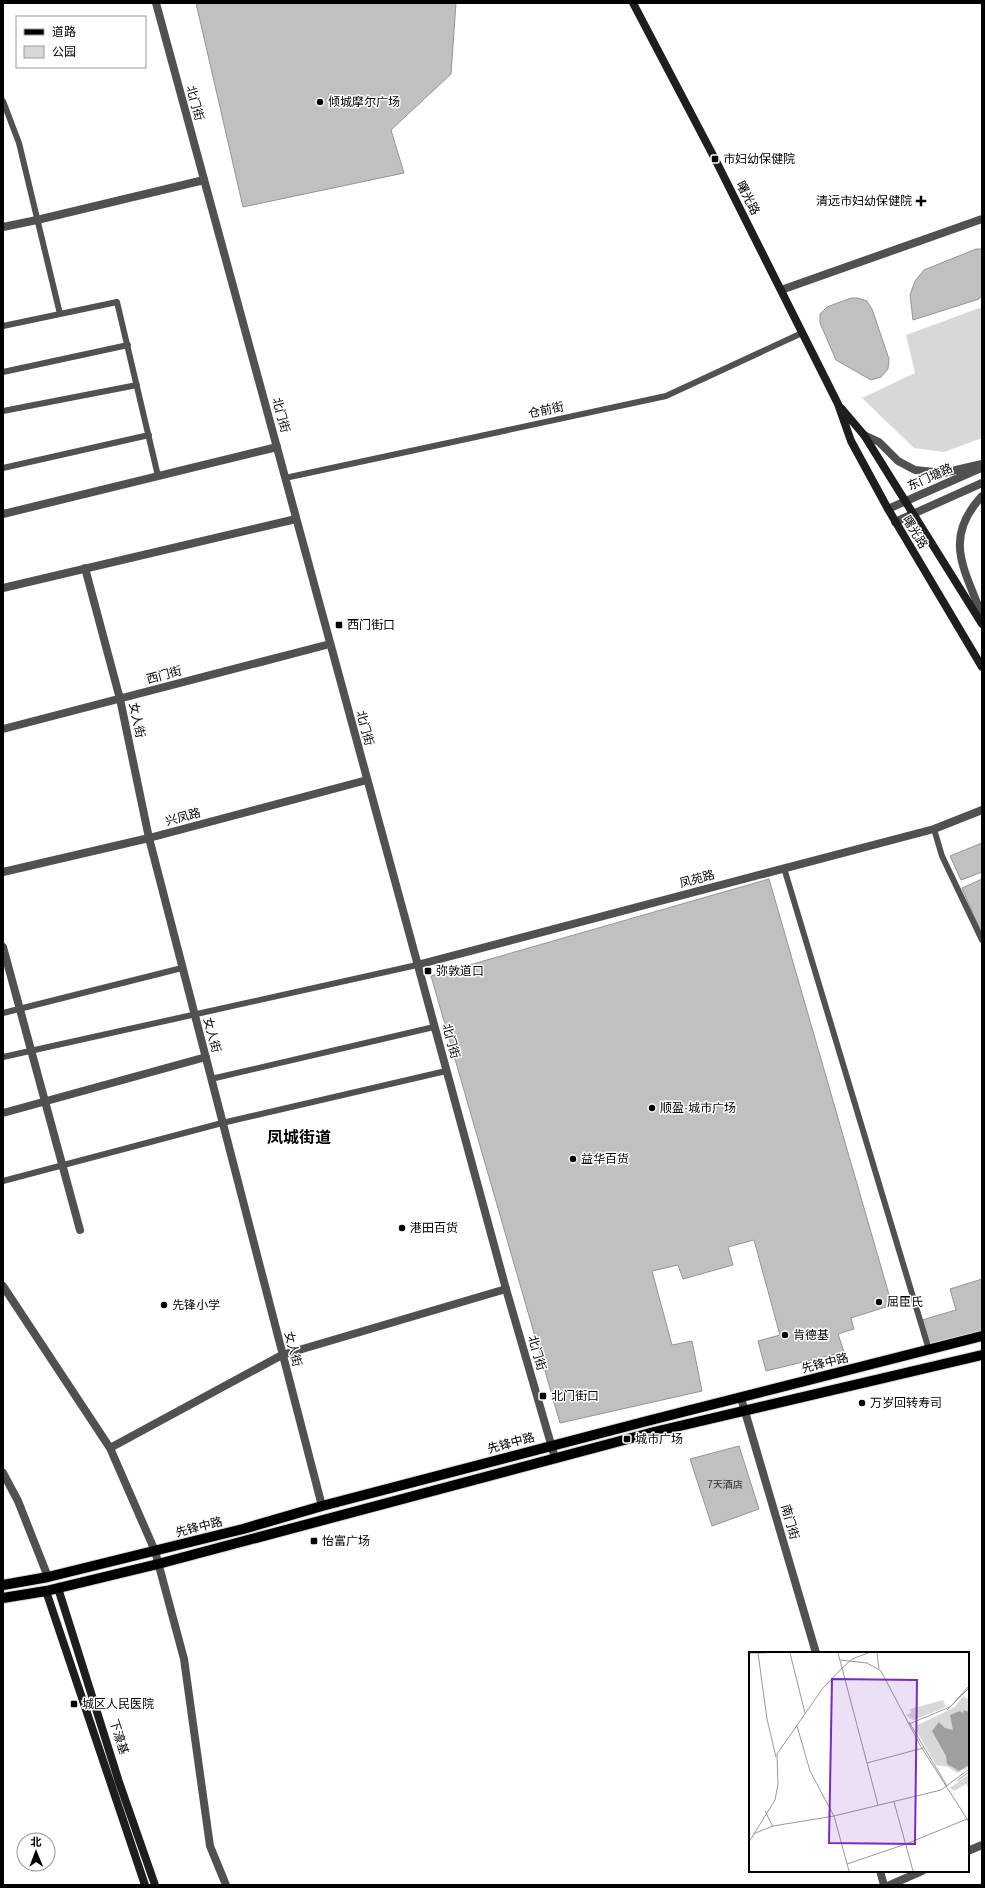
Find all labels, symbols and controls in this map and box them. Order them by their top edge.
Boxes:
legend [16,16,146,68]
text: 道路 [52,25,76,39]
text: 公园 [52,45,76,59]
street label: 北门街 [184,84,206,122]
place label: 倾城摩尔广场 [328,95,400,109]
marker: 倾城摩尔广场 [315,97,325,107]
place label: 市妇幼保健院 [723,152,795,166]
marker: 市妇幼保健院 [710,154,720,164]
street label: 曙光路 [734,179,762,217]
place label: 清远市妇幼保健院 [816,194,912,208]
marker: 清远市妇幼保健院 [915,195,927,207]
street label: 北门街 [270,396,292,434]
street label: 仓前街 [527,399,565,421]
street label: 东门塘路 [905,461,955,493]
street label: 曙光路 [900,513,930,551]
place label: 西门街口 [347,618,395,632]
marker: 西门街口 [334,620,344,630]
street label: 西门街 [145,664,183,686]
street label: 女人街 [126,701,148,739]
street label: 北门街 [354,709,376,747]
street label: 兴凤路 [164,806,202,828]
street label: 凤苑路 [678,868,716,890]
place label: 弥敦道口 [436,964,484,978]
marker: 弥敦道口 [423,966,433,976]
street label: 女人街 [201,1016,223,1054]
street label: 北门街 [440,1022,462,1060]
place label: 顺盈·城市广场 [660,1101,736,1115]
marker: 顺盈·城市广场 [647,1103,657,1113]
district label: 凤城街道 [267,1128,331,1146]
place label: 益华百货 [581,1152,629,1166]
marker: 益华百货 [568,1154,578,1164]
place label: 港田百货 [410,1221,458,1235]
marker: 港田百货 [397,1223,407,1233]
place label: 屈臣氏 [887,1295,923,1309]
marker: 屈臣氏 [874,1297,884,1307]
place label: 先锋小学 [172,1298,220,1312]
marker: 先锋小学 [159,1300,169,1310]
place label: 肯德基 [793,1328,829,1342]
street label: 女人街 [282,1330,304,1368]
marker: 肯德基 [780,1330,790,1340]
street label: 北门街 [525,1334,549,1372]
street label: 先锋中路 [800,1350,850,1376]
place label: 北门街口 [551,1389,599,1403]
marker: 北门街口 [538,1391,548,1401]
place label: 万岁回转寿司 [870,1396,942,1410]
marker: 万岁回转寿司 [857,1398,867,1408]
street label: 先锋中路 [486,1430,536,1456]
place label: 城市广场 [635,1432,683,1446]
marker: 城市广场 [622,1434,632,1444]
house number: 7天酒店 [707,1479,743,1490]
street label: 南门街 [778,1503,802,1541]
street label: 先锋中路 [174,1514,224,1540]
place label: 怡富广场 [322,1534,370,1548]
marker: 怡富广场 [309,1536,319,1546]
inset map [749,1652,969,1872]
place label: 城区人民医院 [82,1697,154,1711]
marker: 城区人民医院 [69,1699,79,1709]
street label: 下濠基 [107,1718,131,1756]
north arrow [16,1832,56,1872]
text: 北 [30,1836,41,1848]

